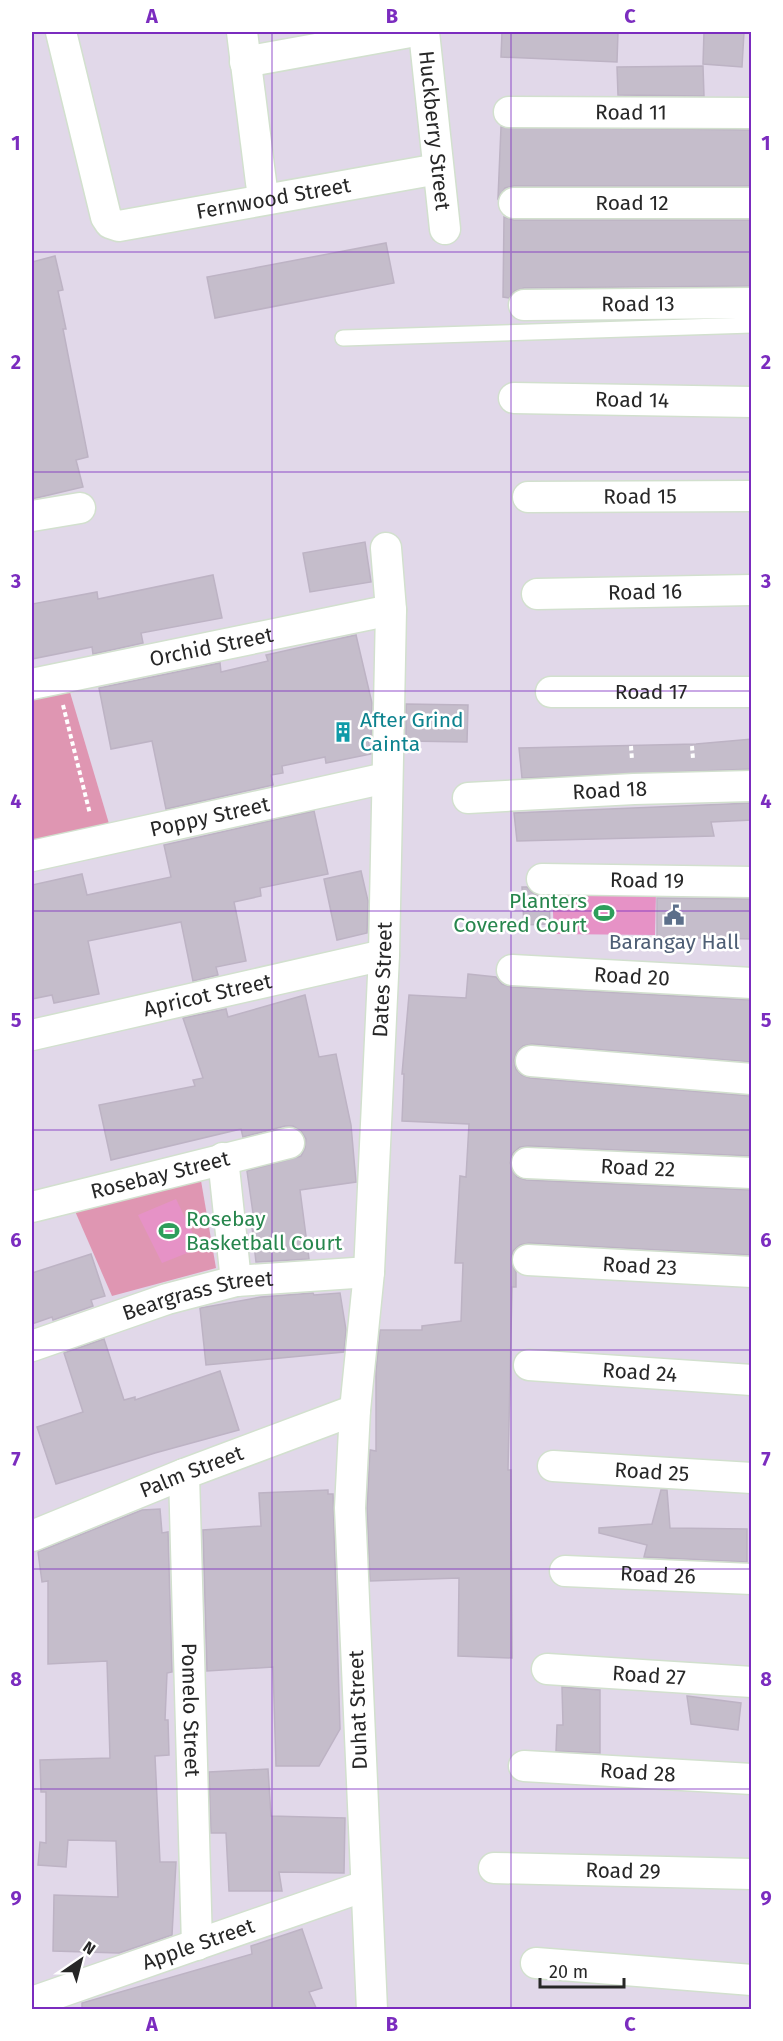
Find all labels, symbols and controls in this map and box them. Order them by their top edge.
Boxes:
text: A [145,4,159,28]
text: B [386,4,398,28]
text: C [624,4,636,28]
street label: Huckberry Street [413,49,456,212]
street label: Road 11 [595,99,667,126]
text: 1 [11,131,21,155]
text: 1 [761,131,771,155]
street label: Fernwood Street [194,172,353,225]
street label: Road 12 [595,190,669,216]
street label: Road 13 [601,291,675,317]
text: 2 [11,350,21,374]
text: 2 [761,350,771,374]
street label: Road 14 [595,386,669,414]
street label: Road 15 [603,483,677,510]
text: 3 [10,569,21,593]
text: 3 [760,569,771,593]
street label: Road 16 [608,578,682,606]
street label: Orchid Street [147,622,276,672]
street label: Road 17 [615,679,687,705]
place label: After Grind Cainta [360,707,464,757]
building icon: After Grind Cainta [331,720,355,744]
street label: Road 18 [572,776,647,805]
text: 4 [10,789,22,813]
text: 4 [760,789,772,813]
street label: Poppy Street [148,791,272,843]
street label: Road 19 [610,867,684,894]
place label: Planters Covered Court [453,888,587,938]
sports icon: Planters Covered Court [592,901,616,925]
public building icon: Barangay Hall [662,903,686,927]
street label: Dates Street [367,921,398,1038]
place label: Barangay Hall [609,929,739,955]
street label: Road 20 [593,961,671,992]
street label: Apricot Street [141,968,275,1022]
text: 5 [11,1008,22,1032]
text: 5 [761,1008,772,1032]
street label: Rosebay Street [88,1145,233,1205]
street label: Road 22 [600,1153,676,1183]
place label: Rosebay Basketball Court [186,1206,343,1256]
sports icon: Rosebay Basketball Court [157,1219,181,1243]
text: 6 [10,1228,22,1252]
text: 6 [760,1228,772,1252]
street label: Road 23 [602,1251,678,1281]
street label: Beargrass Street [119,1265,274,1327]
street label: Road 24 [601,1357,678,1388]
street label: Palm Street [136,1440,247,1504]
text: 7 [11,1447,21,1471]
text: 7 [761,1447,771,1471]
street label: Road 25 [614,1457,690,1487]
street label: Road 26 [620,1560,696,1590]
street label: Pomelo Street [176,1642,205,1778]
street label: Duhat Street [343,1649,373,1770]
street label: Road 27 [611,1660,686,1691]
text: 8 [10,1667,22,1691]
text: 8 [760,1667,772,1691]
street label: Road 28 [599,1757,677,1788]
street label: Road 29 [585,1857,661,1885]
text: 9 [10,1886,22,1910]
text: 9 [760,1886,772,1910]
street label: Apple Street [139,1912,258,1976]
north arrow [51,1930,111,1990]
text: N [80,1937,99,1959]
scale bar [540,1951,624,1989]
text: 20 m [549,1961,588,1983]
text: A [145,2012,159,2036]
text: B [386,2012,398,2036]
text: C [624,2012,636,2036]

